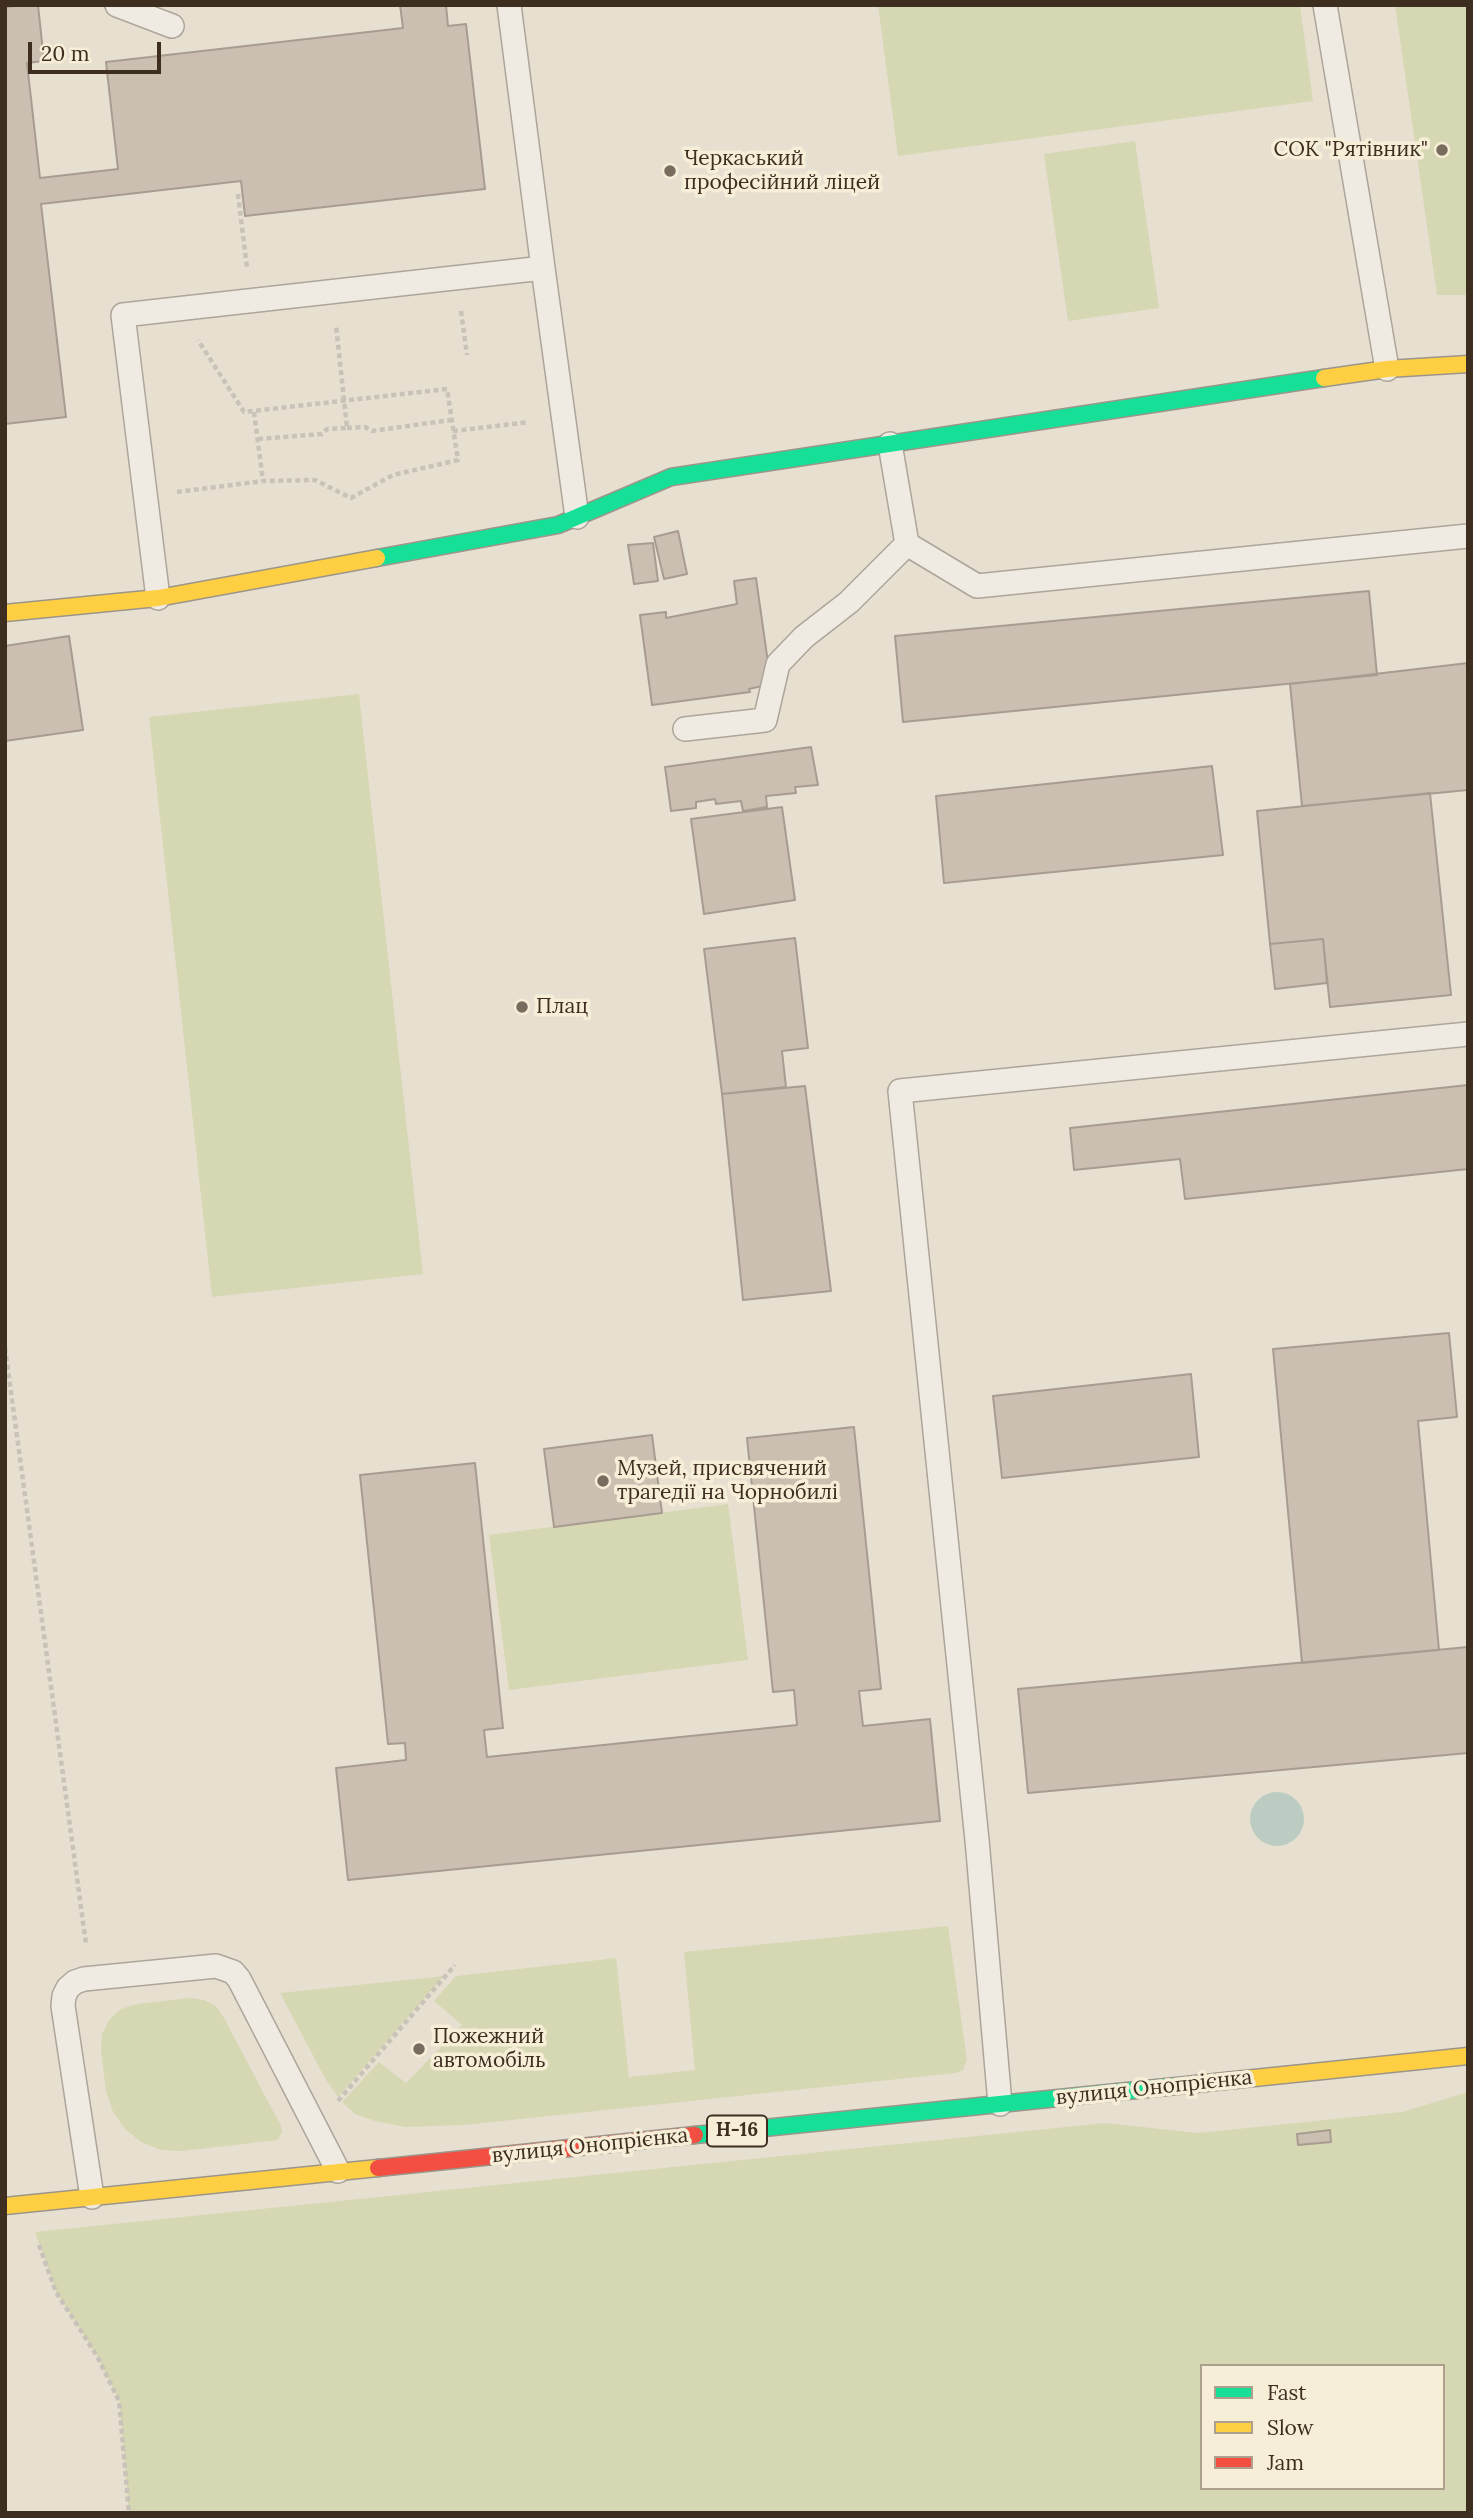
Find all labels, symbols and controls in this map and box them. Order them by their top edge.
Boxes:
scale bar [32,28,164,72]
text: 20 m [41,40,90,67]
place label: СОК "Рятівник" [1274,137,1428,163]
marker: СОК "Рятівник" [1434,142,1450,158]
place label: Черкаський професійний ліцей [684,146,880,196]
marker: Черкаський професійний ліцей [662,163,678,179]
place label: Плац [536,994,588,1020]
marker: Плац [514,999,530,1015]
place label: Музей, присвячений трагедії на Чорнобилі [617,1456,838,1506]
marker: Музей, присвячений трагедії на Чорнобилі [595,1473,611,1489]
place label: Пожежний автомобіль [433,2024,546,2074]
marker: Пожежний автомобіль [411,2041,427,2057]
street label: вулиця Онопрієнка [1055,2065,1253,2111]
road number: Н-16 [707,2116,767,2146]
street label: вулиця Онопрієнка [491,2123,689,2169]
legend [1200,2364,1445,2490]
text: Fast [1267,2379,1306,2406]
text: Slow [1267,2414,1314,2441]
text: Jam [1267,2449,1304,2476]

